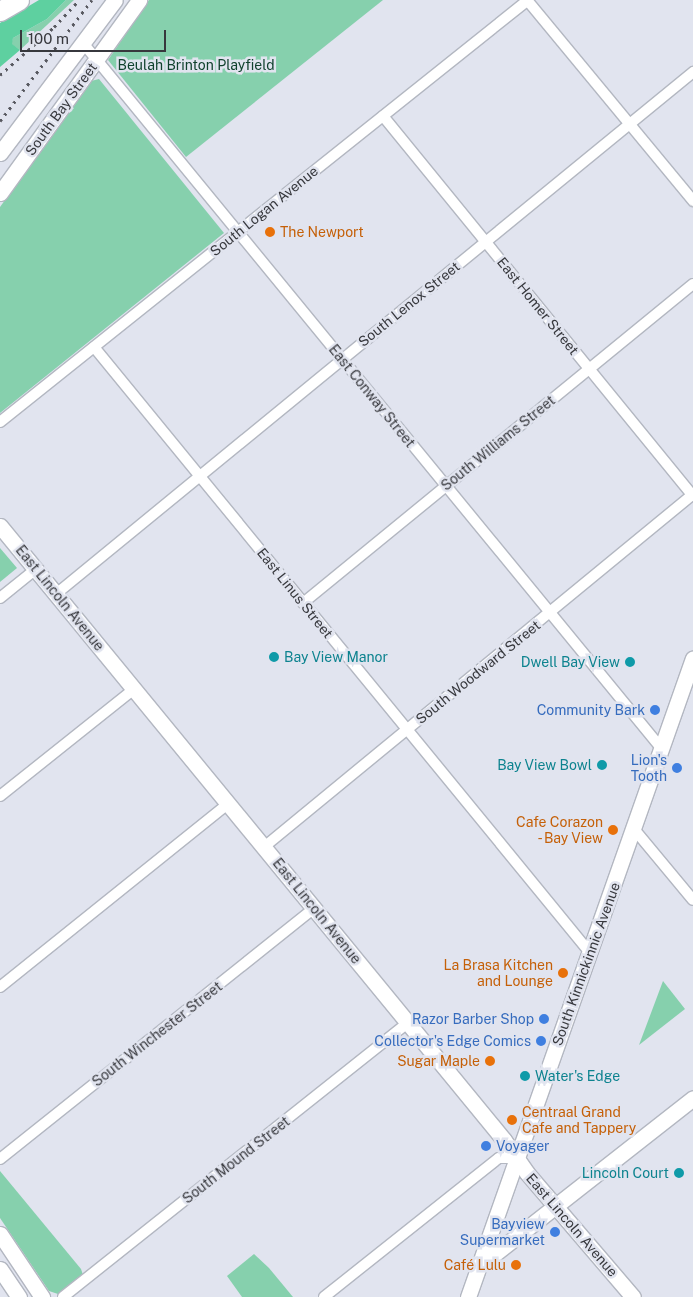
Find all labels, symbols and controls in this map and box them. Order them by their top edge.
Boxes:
scale bar [22,20,169,52]
text: 100 m [28,30,69,47]
park label: Beulah Brinton Playfield [117,57,275,73]
street label: South Bay Street [22,59,100,159]
street label: South Logan Avenue [207,162,321,260]
place label: The Newport [280,224,364,240]
marker: The Newport [264,226,276,238]
street label: East Homer Street [494,254,582,358]
street label: South Lenox Street [355,258,463,350]
street label: East Conway Street [325,341,419,451]
street label: South Williams Street [438,392,558,494]
street label: East Lincoln Avenue [12,542,108,654]
street label: East Linus Street [253,544,337,642]
street label: South Woodward Street [412,616,544,728]
place label: Bay View Manor [284,649,388,665]
marker: Bay View Manor [268,651,280,663]
place label: Dwell Bay View [520,654,620,670]
marker: Dwell Bay View [624,656,636,668]
place label: Community Bark [537,702,645,718]
marker: Community Bark [649,704,661,716]
place label: Lion's Tooth [631,752,667,784]
place label: Bay View Bowl [497,757,592,773]
marker: Bay View Bowl [596,759,608,771]
marker: Lion's Tooth [671,762,683,774]
place label: Cafe Corazon - Bay View [516,814,603,846]
marker: Cafe Corazon - Bay View [607,824,619,836]
street label: East Lincoln Avenue [269,855,365,967]
street label: South Kinnickinnic Avenue [549,880,623,1048]
place label: La Brasa Kitchen and Lounge [444,957,553,990]
marker: La Brasa Kitchen and Lounge [557,967,569,979]
street label: South Winchester Street [89,978,225,1090]
place label: Razor Barber Shop [412,1011,534,1027]
marker: Razor Barber Shop [538,1013,550,1025]
place label: Collector's Edge Comics [374,1033,531,1049]
marker: Collector's Edge Comics [535,1035,547,1047]
place label: Sugar Maple [397,1053,480,1069]
marker: Sugar Maple [484,1055,496,1067]
place label: Water's Edge [535,1068,620,1084]
marker: Water's Edge [519,1070,531,1082]
place label: Centraal Grand Cafe and Tappery [522,1104,636,1136]
street label: South Mound Street [179,1113,293,1207]
marker: Centraal Grand Cafe and Tappery [506,1114,518,1126]
place label: Voyager [496,1138,550,1154]
marker: Voyager [480,1140,492,1152]
place label: Lincoln Court [582,1165,669,1181]
marker: Lincoln Court [673,1167,685,1179]
street label: East Lincoln Avenue [523,1170,621,1280]
place label: Bayview Supermarket [460,1216,545,1248]
marker: Bayview Supermarket [549,1226,561,1238]
place label: Café Lulu [444,1257,506,1273]
marker: Café Lulu [510,1259,522,1271]

